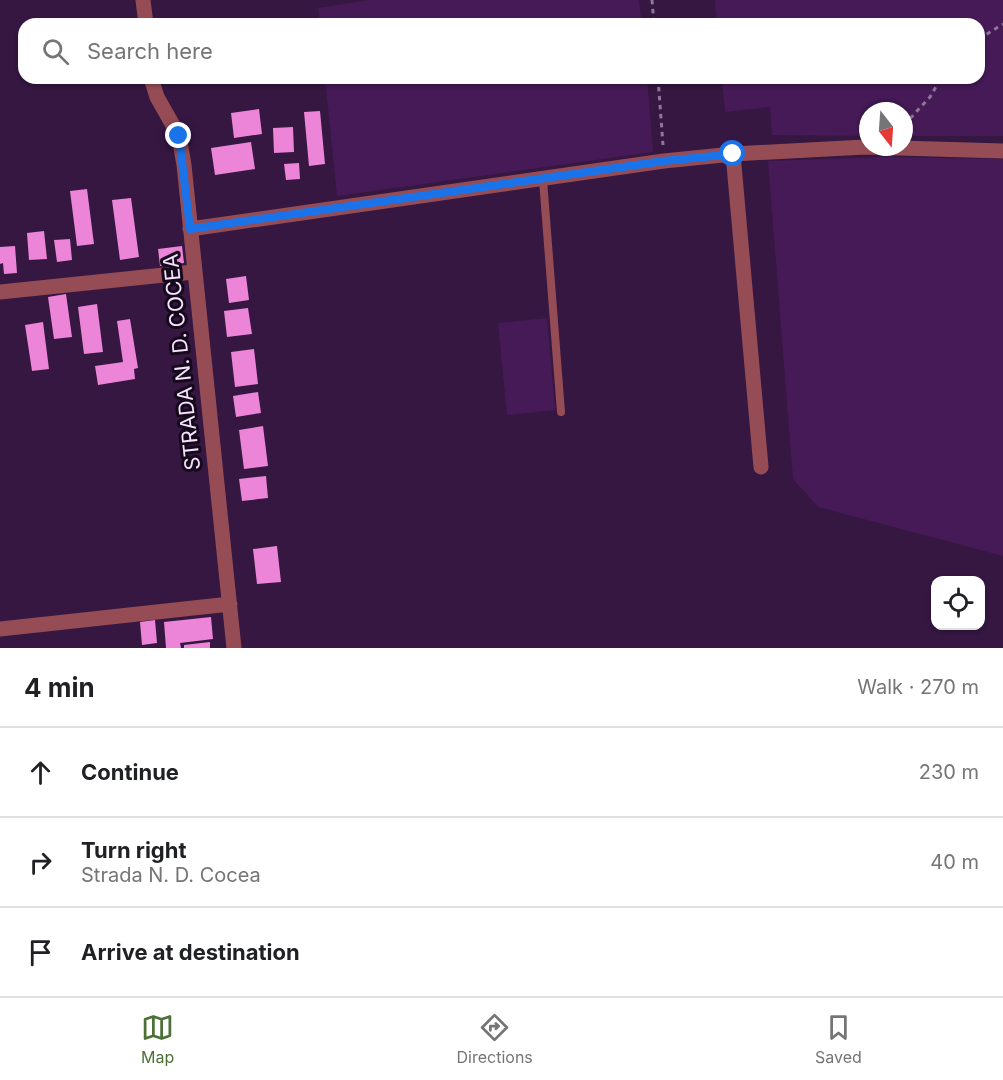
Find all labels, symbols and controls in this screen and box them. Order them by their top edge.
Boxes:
search box [18,18,985,84]
icon: search [39,35,72,68]
text: Search here [87,38,213,64]
north arrow [859,102,913,156]
route end [165,122,191,148]
route start [719,140,745,166]
street label: STRADA N. D. COCEA [158,252,205,472]
map controls [931,576,985,630]
button: locate [931,576,985,630]
text: 4 min [24,672,95,703]
text: Walk · 270 m [857,675,979,699]
icon: ahead [24,756,57,789]
text: Continue [81,759,179,785]
text: 230 m [919,760,979,784]
text: Turn right [81,837,187,863]
icon: right [24,846,57,879]
text: 40 m [930,850,979,874]
text: Strada N. D. Cocea [81,863,261,887]
icon: arrive [24,936,57,969]
text: Arrive at destination [81,939,300,965]
tab: Map [141,1011,174,1067]
tab: Directions [457,1011,533,1067]
tab: Saved [815,1011,862,1067]

